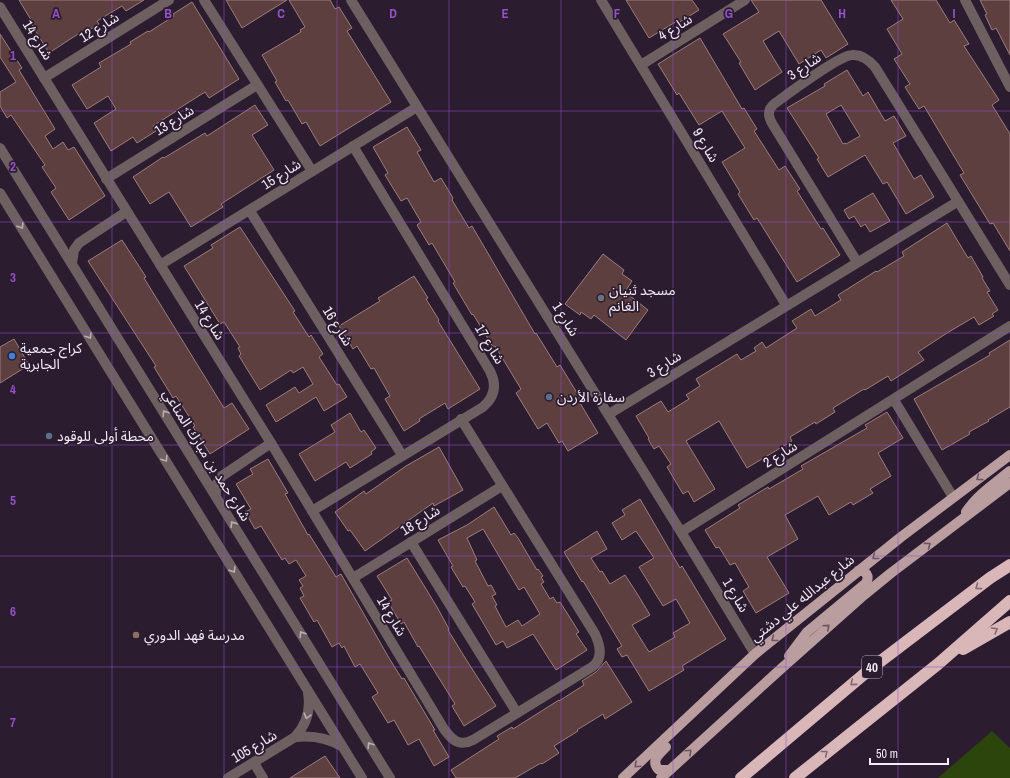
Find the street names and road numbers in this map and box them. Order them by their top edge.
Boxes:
street label: شارع 12 [76,8,123,48]
street label: شارع 4 [655,10,696,46]
street label: شارع 14 [17,17,57,64]
street label: شارع 3 [784,48,825,85]
street label: شارع 13 [151,101,198,141]
street label: شارع 9 [687,125,723,166]
street label: شارع 15 [258,155,305,195]
street label: شارع 14 [189,297,229,344]
street label: شارع 1 [547,299,583,340]
street label: شارع 16 [317,303,357,350]
street label: شارع 17 [469,321,509,368]
street label: شارع 3 [644,347,685,383]
street label: شارع حمد بن مبارك المناعي [157,386,255,526]
street label: شارع 2 [760,437,801,473]
street label: شارع 18 [397,501,444,541]
street label: شارع عبدالله علي دشتي [746,550,859,647]
street label: شارع 1 [717,575,753,616]
street label: شارع 14 [371,593,411,640]
road number: 40 [862,656,882,678]
street label: شارع 105 [228,725,281,768]

